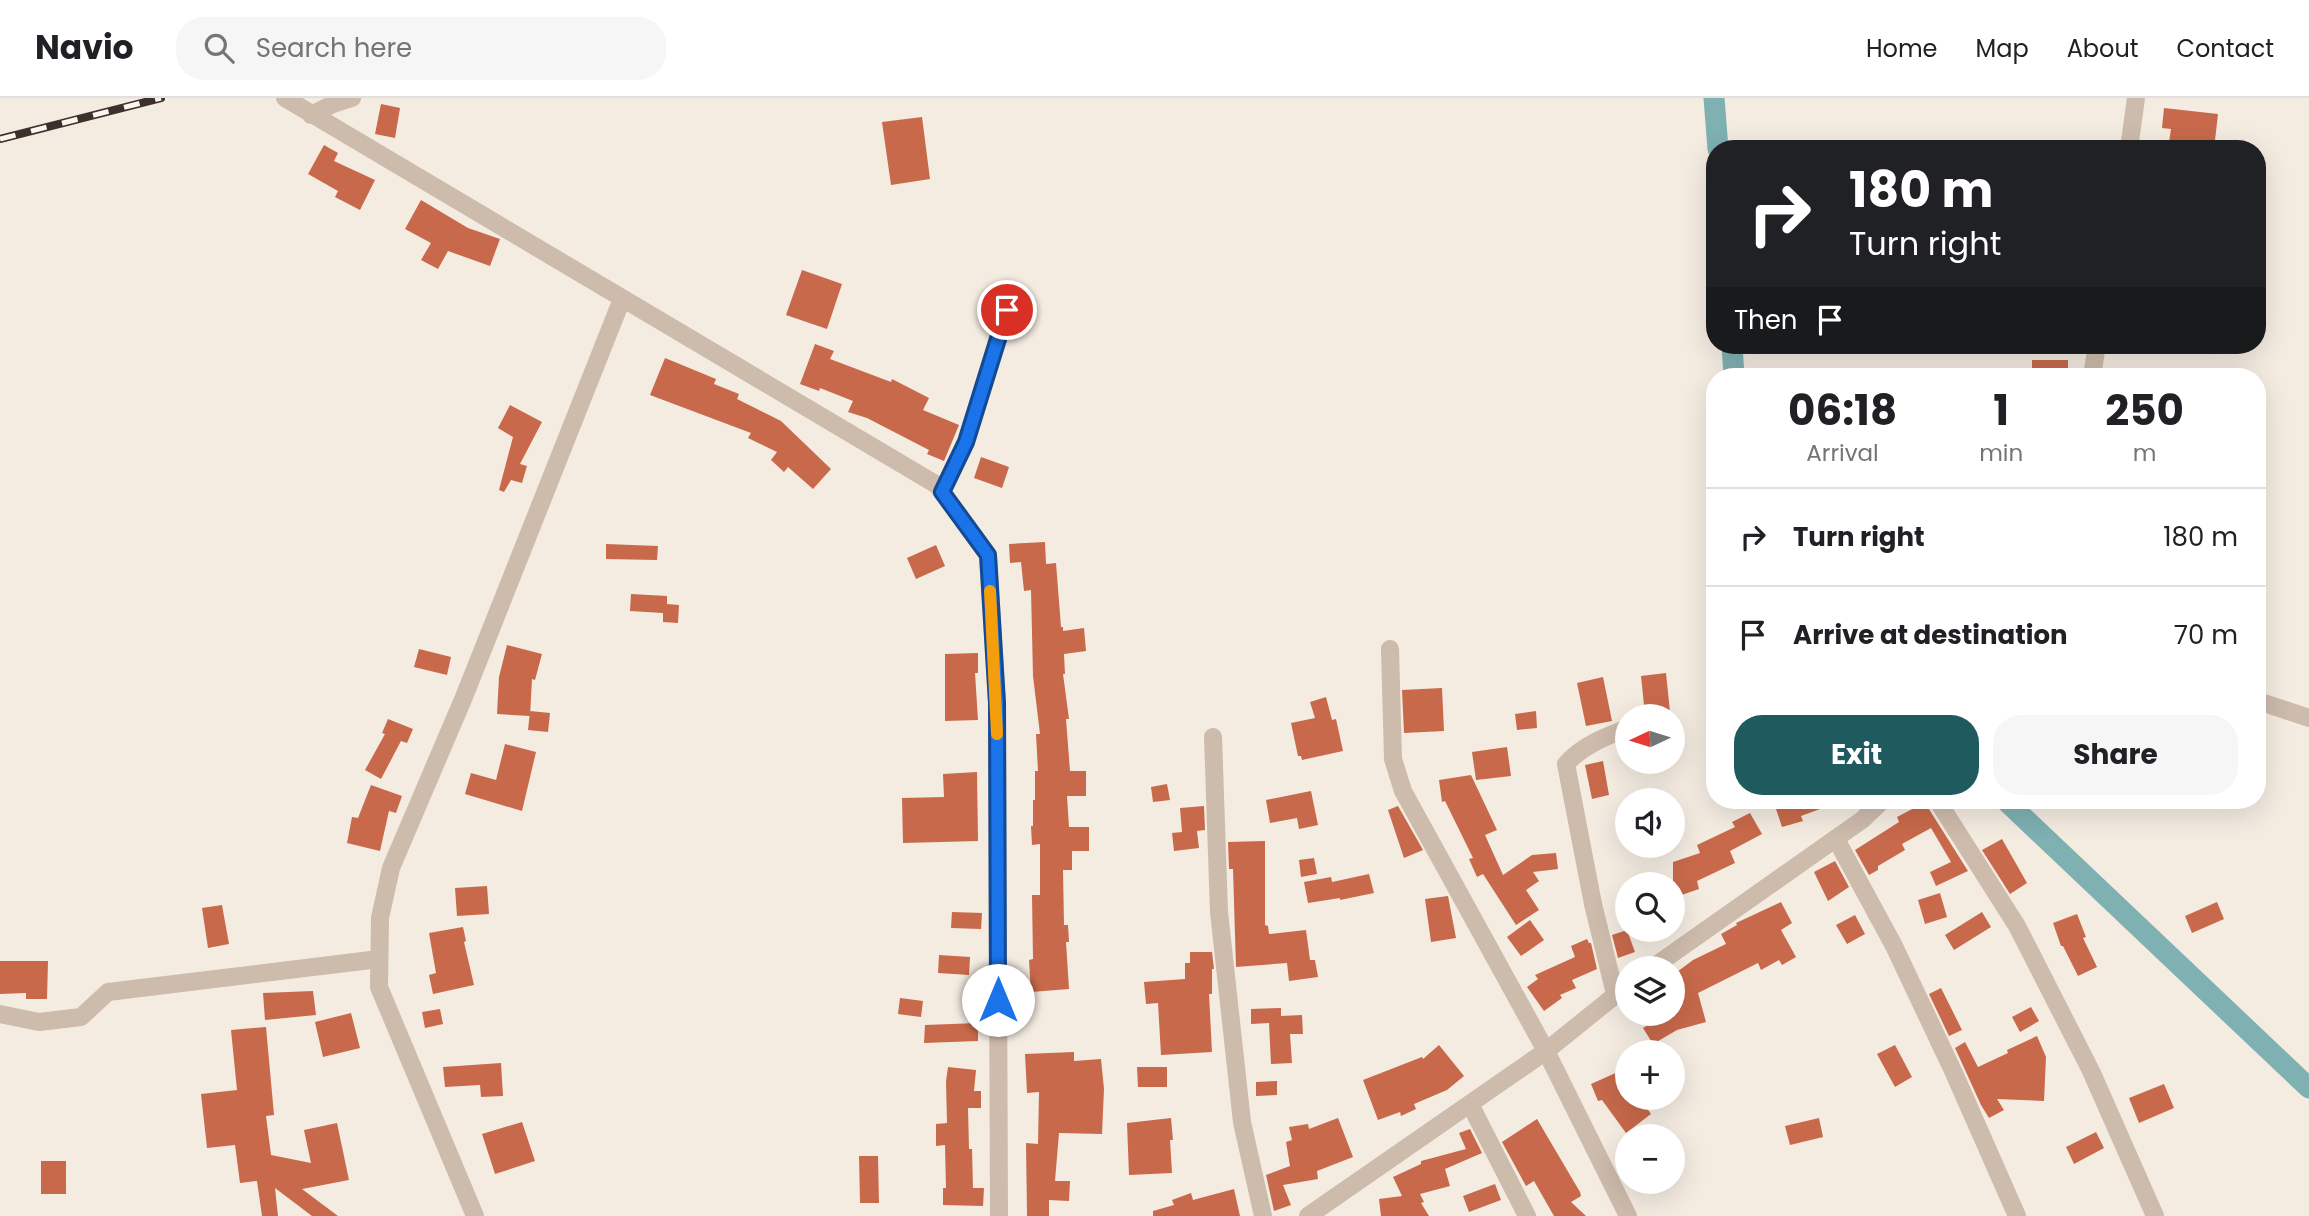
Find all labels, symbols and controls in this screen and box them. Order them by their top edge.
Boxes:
search box [176,17,666,80]
text: Navio [35,24,134,71]
icon: search [200,29,238,67]
text: Search here [256,30,412,66]
text: Home [1866,32,1938,65]
text: Map [1976,32,2029,65]
text: About [2067,32,2138,65]
text: Contact [2176,32,2274,65]
text: 180 m [1849,156,1993,224]
icon: right [1734,168,1825,259]
text: Turn right [1849,221,2001,266]
pin [977,280,1037,340]
icon: arrive [988,291,1026,329]
icon: arrive [1811,301,1849,339]
text: Then [1734,302,1797,338]
text: 06:18 [1788,381,1897,440]
text: 1 [1993,381,2009,440]
text: 250 [2105,381,2184,440]
text: Arrival [1806,437,1879,469]
text: min [1979,437,2023,469]
text: m [2133,437,2156,469]
icon: right [1734,518,1772,556]
text: Turn right [1793,519,1925,555]
text: 180 m [2163,519,2238,555]
icon: arrive [1734,616,1772,654]
text: Arrive at destination [1793,617,2068,653]
text: 70 m [2174,617,2238,653]
north arrow [1615,704,1685,774]
map controls [1615,704,1685,1194]
button: Exit [1734,715,1979,795]
button: Share [1993,715,2238,795]
button: sound [1615,788,1685,858]
button: search [1615,872,1685,942]
button: layers [1615,956,1685,1026]
position arrow [961,963,1035,1037]
button: + [1615,1040,1685,1110]
button: − [1615,1124,1685,1194]

